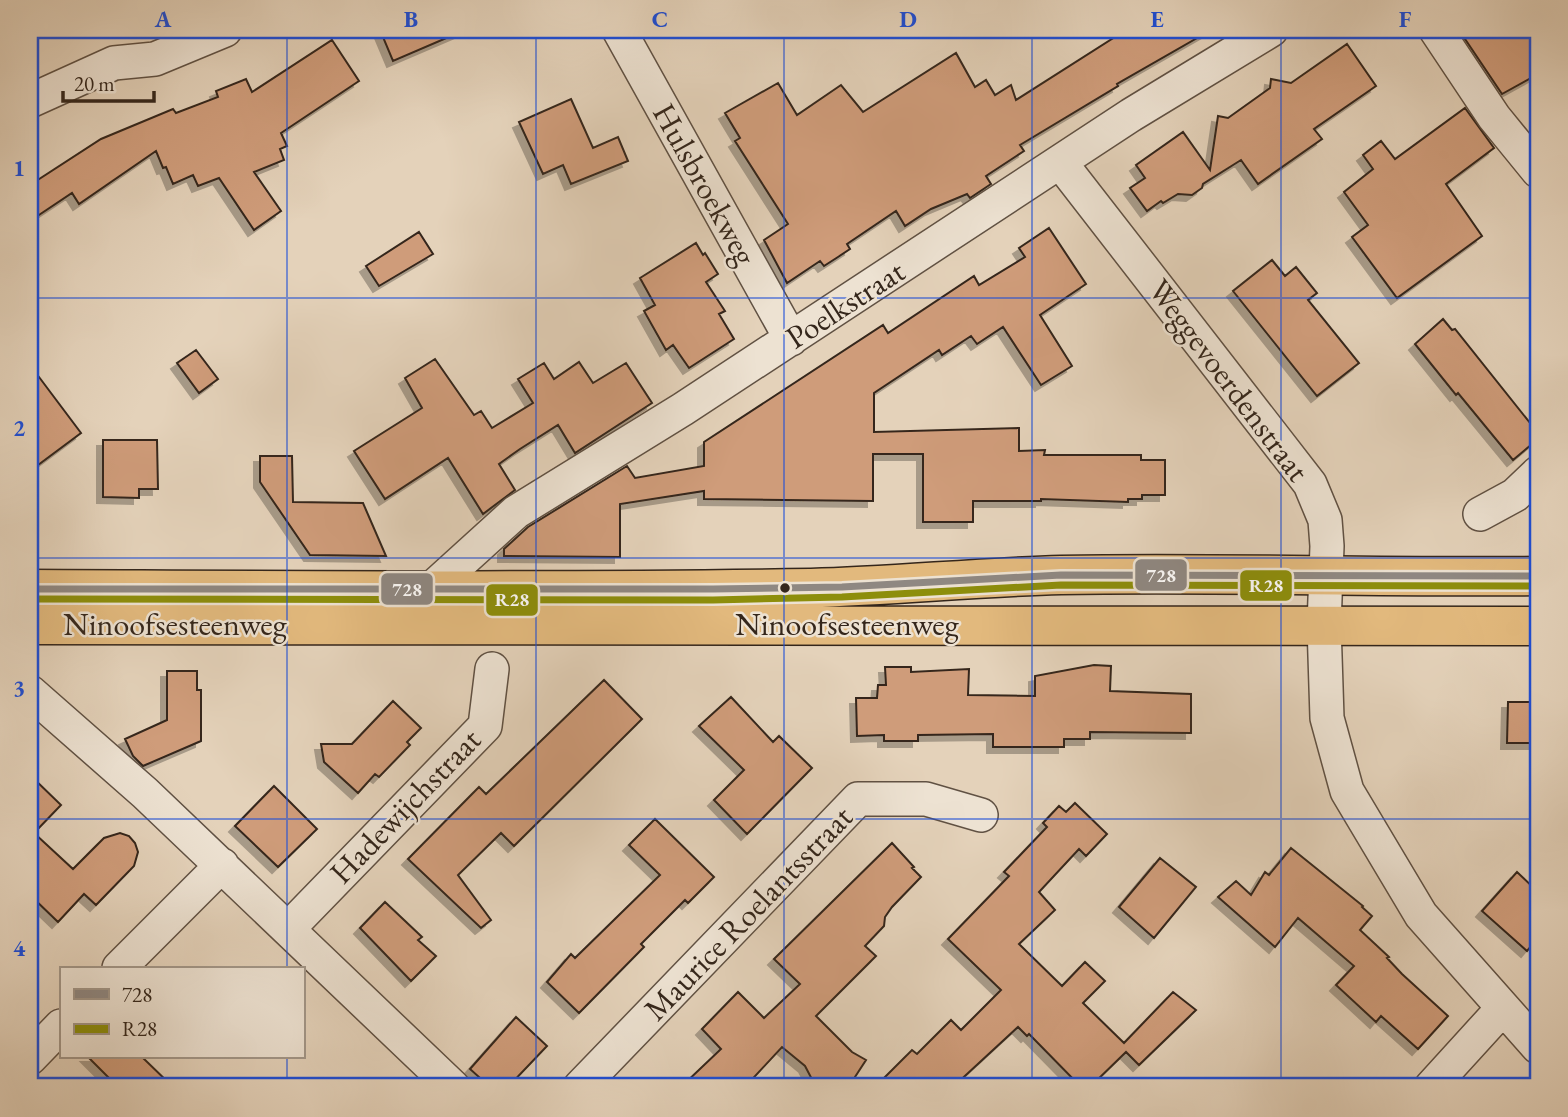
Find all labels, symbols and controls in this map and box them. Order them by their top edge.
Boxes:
text: A [154,4,172,34]
text: B [404,4,418,34]
text: C [652,4,668,34]
text: D [899,4,917,34]
text: E [1150,4,1164,34]
text: F [1399,4,1412,34]
scale bar [63,60,154,104]
text: 20 m [74,70,115,97]
street label: Hulsbroekweg [643,96,767,273]
text: 1 [13,153,25,183]
street label: Poelkstraat [777,250,913,358]
street label: Weggevoerdenstraat [1139,270,1319,490]
text: 2 [13,413,25,443]
line badge: 728 [1134,558,1188,592]
text: 728 [1146,563,1176,588]
line badge: R28 [1239,569,1293,602]
line badge: 728 [380,572,434,606]
text: R28 [1249,573,1283,598]
text: 728 [392,577,422,602]
unlabelled marker [778,581,792,595]
line badge: R28 [485,583,539,617]
text: R28 [495,587,529,612]
street label: Ninoofsesteenweg [63,603,288,645]
street label: Ninoofsesteenweg [735,603,960,645]
text: 3 [13,673,25,703]
street label: Hadewijchstraat [320,719,490,893]
street label: Maurice Roelantsstraat [635,797,861,1029]
text: 4 [13,933,26,963]
legend [60,967,304,1058]
text: 728 [122,981,152,1008]
text: R28 [122,1015,157,1042]

